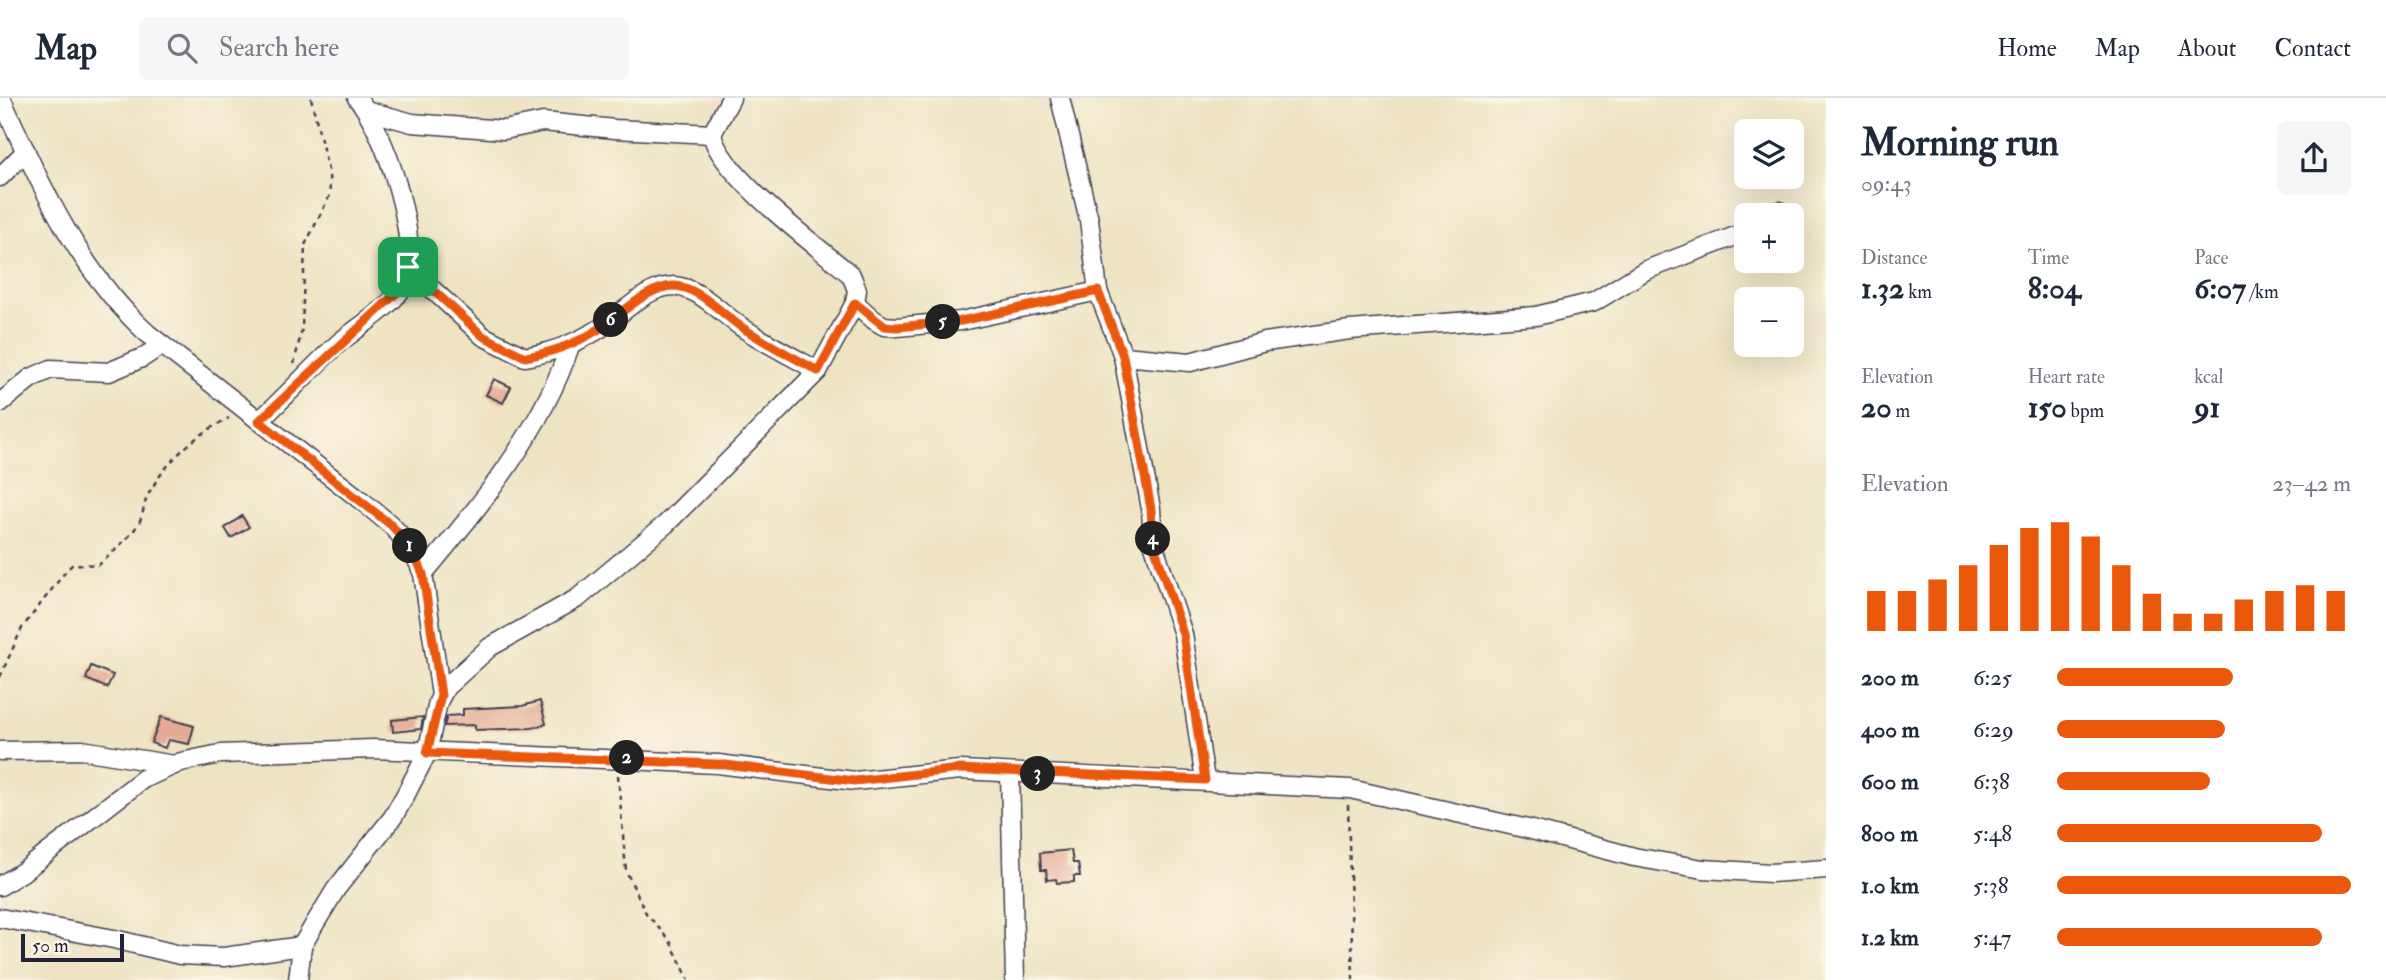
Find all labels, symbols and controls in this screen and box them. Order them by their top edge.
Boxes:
search box [139,17,629,80]
text: Map [35,28,97,69]
icon: search [163,29,201,67]
text: Search here [219,32,339,64]
text: Home [1997,33,2057,64]
text: Map [2095,33,2140,64]
text: About [2178,33,2237,64]
text: Contact [2275,33,2351,64]
map controls [1734,119,1804,357]
button: layers [1734,119,1804,189]
text: Morning run [1861,119,2059,167]
button: share [2277,121,2351,195]
text: 09:43 [1861,169,1912,198]
button: + [1734,203,1804,273]
pin [378,237,438,297]
text: Distance [1861,246,1927,270]
text: Time [2028,246,2069,270]
text: Pace [2194,246,2228,270]
icon: arrive [389,248,427,286]
text: 1.32 [1861,270,1904,307]
text: 8:04 [2028,270,2081,307]
text: 6:07 [2194,270,2246,307]
text: km [1904,280,1932,304]
text: /km [2246,280,2279,304]
button: − [1734,287,1804,357]
pin: 6 [594,302,628,338]
pin: 5 [926,304,960,340]
text: 6 [606,307,615,331]
text: 5 [938,309,947,333]
text: Elevation [1861,365,1933,389]
text: Heart rate [2028,365,2105,389]
text: kcal [2194,365,2223,389]
text: 20 [1861,389,1892,426]
text: 150 [2028,389,2067,426]
text: 91 [2194,389,2220,426]
text: m [1892,399,1910,423]
text: bpm [2067,399,2104,423]
text: Elevation [1861,469,1949,498]
text: 23–42 m [2272,469,2351,498]
pin: 4 [1136,522,1170,556]
text: 4 [1147,526,1158,550]
pin: 1 [392,528,428,564]
text: 1 [406,533,413,557]
text: 200 m [1861,663,1919,692]
text: 6:25 [1973,663,2012,692]
text: 400 m [1861,715,1920,744]
text: 6:29 [1973,715,2014,744]
pin: 2 [610,740,644,776]
text: 2 [622,745,631,769]
pin: 3 [1020,756,1056,792]
text: 3 [1034,761,1041,785]
text: 600 m [1861,767,1919,796]
text: 6:38 [1973,767,2010,796]
text: 800 m [1861,819,1918,848]
text: 5:48 [1973,819,2012,848]
text: 1.0 km [1861,871,1919,900]
text: 5:38 [1973,871,2008,900]
text: 1.2 km [1861,923,1919,952]
text: 5:47 [1973,923,2011,952]
scale bar [21,931,124,963]
text: 50 m [32,934,69,958]

